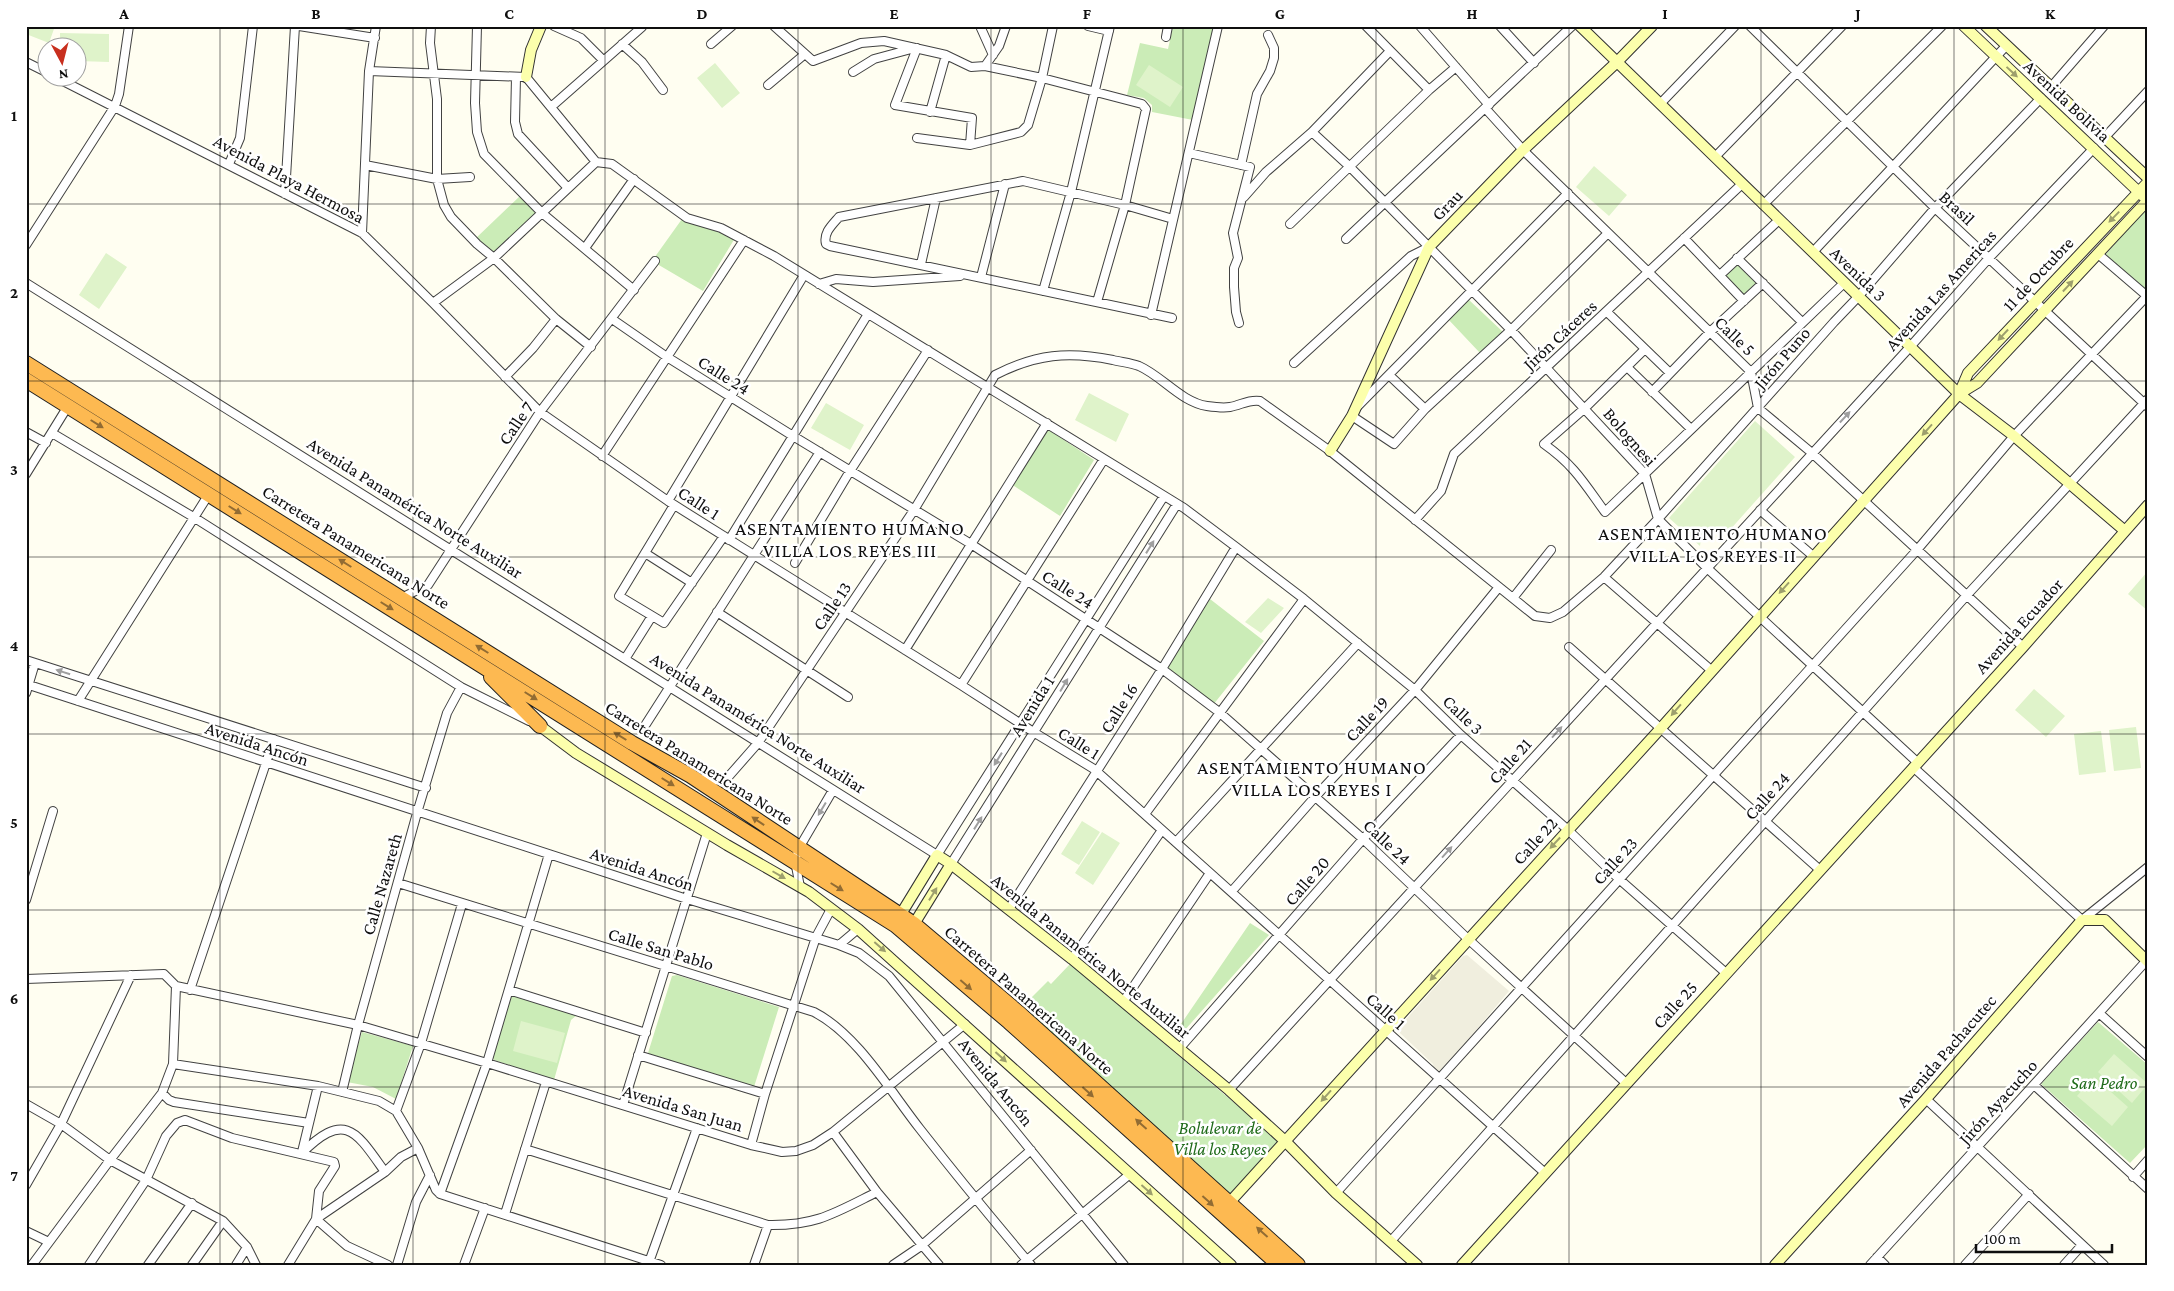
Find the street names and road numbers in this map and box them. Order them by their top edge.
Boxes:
street label: Avenida Bolivia [2020,56,2114,146]
street label: Avenida Playa Hermosa [210,131,368,227]
street label: Grau [1428,185,1467,225]
street label: Brasil [1935,187,1979,229]
street label: Avenida Las Americas [1881,225,2001,355]
street label: 11 de Octubre [1999,233,2078,315]
street label: Avenida 3 [1826,242,1890,306]
street label: Jirón Cáceres [1518,296,1601,375]
street label: Calle 5 [1711,312,1759,360]
street label: Jirón Puno [1748,323,1814,394]
street label: Calle 24 [694,351,754,399]
street label: Calle 7 [494,398,538,448]
street label: Bolognesi [1599,404,1661,470]
street label: Avenida Panamérica Norte Auxiliar [304,433,527,583]
street label: Carretera Panamericana Norte [259,481,453,613]
street label: Calle 1 [674,482,724,524]
street label: Calle 24 [1038,565,1098,613]
street label: Avenida Ecuador [1971,574,2067,678]
street label: Calle 13 [809,578,855,634]
street label: Avenida Panamérica Norte Auxiliar [647,648,870,798]
street label: Avenida 1 [1006,672,1058,740]
street label: Calle 16 [1096,679,1142,737]
street label: Calle 3 [1439,691,1487,739]
street label: Calle 19 [1341,692,1393,746]
street label: Carretera Panamericana Norte [602,697,796,829]
street label: Avenida Ancón [203,718,311,770]
street label: Calle 1 [1054,722,1104,764]
street label: Calle 21 [1484,734,1536,788]
street label: Calle 24 [1740,768,1794,824]
street label: Calle 22 [1509,813,1561,869]
street label: Calle 24 [1359,815,1415,869]
street label: Calle Nazareth [358,830,406,937]
street label: Calle 23 [1589,833,1641,889]
street label: Avenida Ancón [588,843,696,895]
street label: Calle 20 [1280,852,1334,910]
street label: Avenida Panamérica Norte Auxiliar [987,869,1195,1043]
street label: Carretera Panamericana Norte [940,921,1118,1079]
street label: Calle San Pablo [606,923,716,975]
street label: Calle 25 [1649,977,1701,1033]
street label: Calle 1 [1362,988,1410,1034]
street label: Avenida Pachacutec [1892,990,2001,1111]
street label: Avenida Ancón [954,1034,1038,1130]
street label: Jirón Ayacucho [1953,1055,2041,1150]
street label: Avenida San Juan [621,1080,746,1136]

